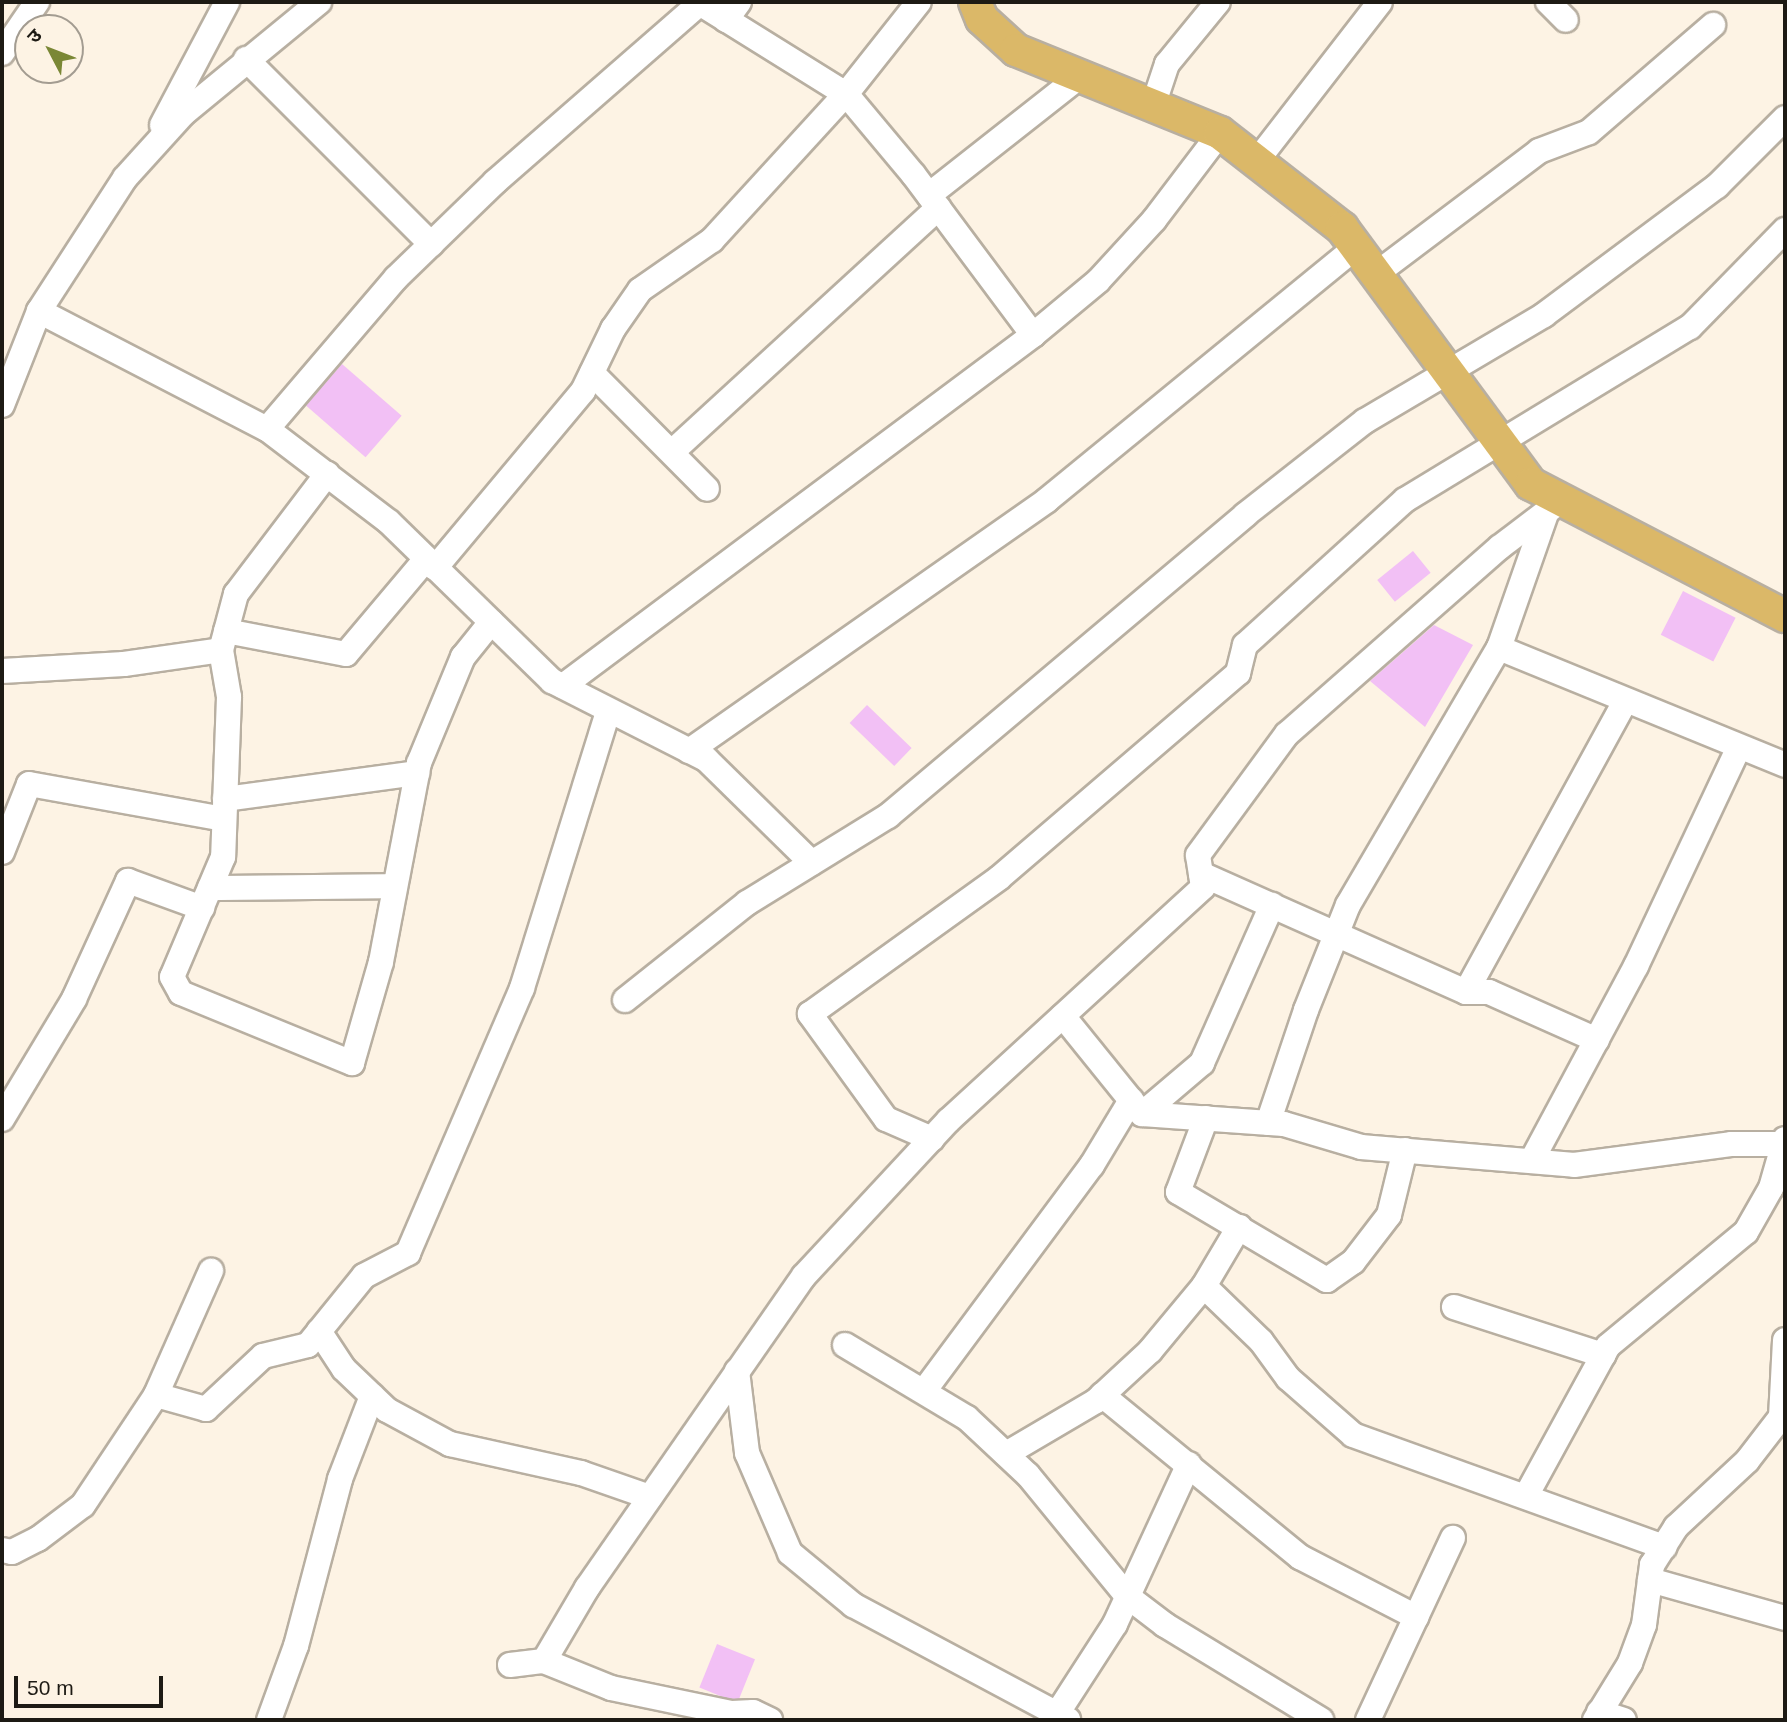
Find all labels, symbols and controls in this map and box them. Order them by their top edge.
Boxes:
north arrow [14,14,84,84]
text: उ [23,25,46,47]
scale bar [18,1662,166,1706]
text: 50 m [27,1676,74,1699]

